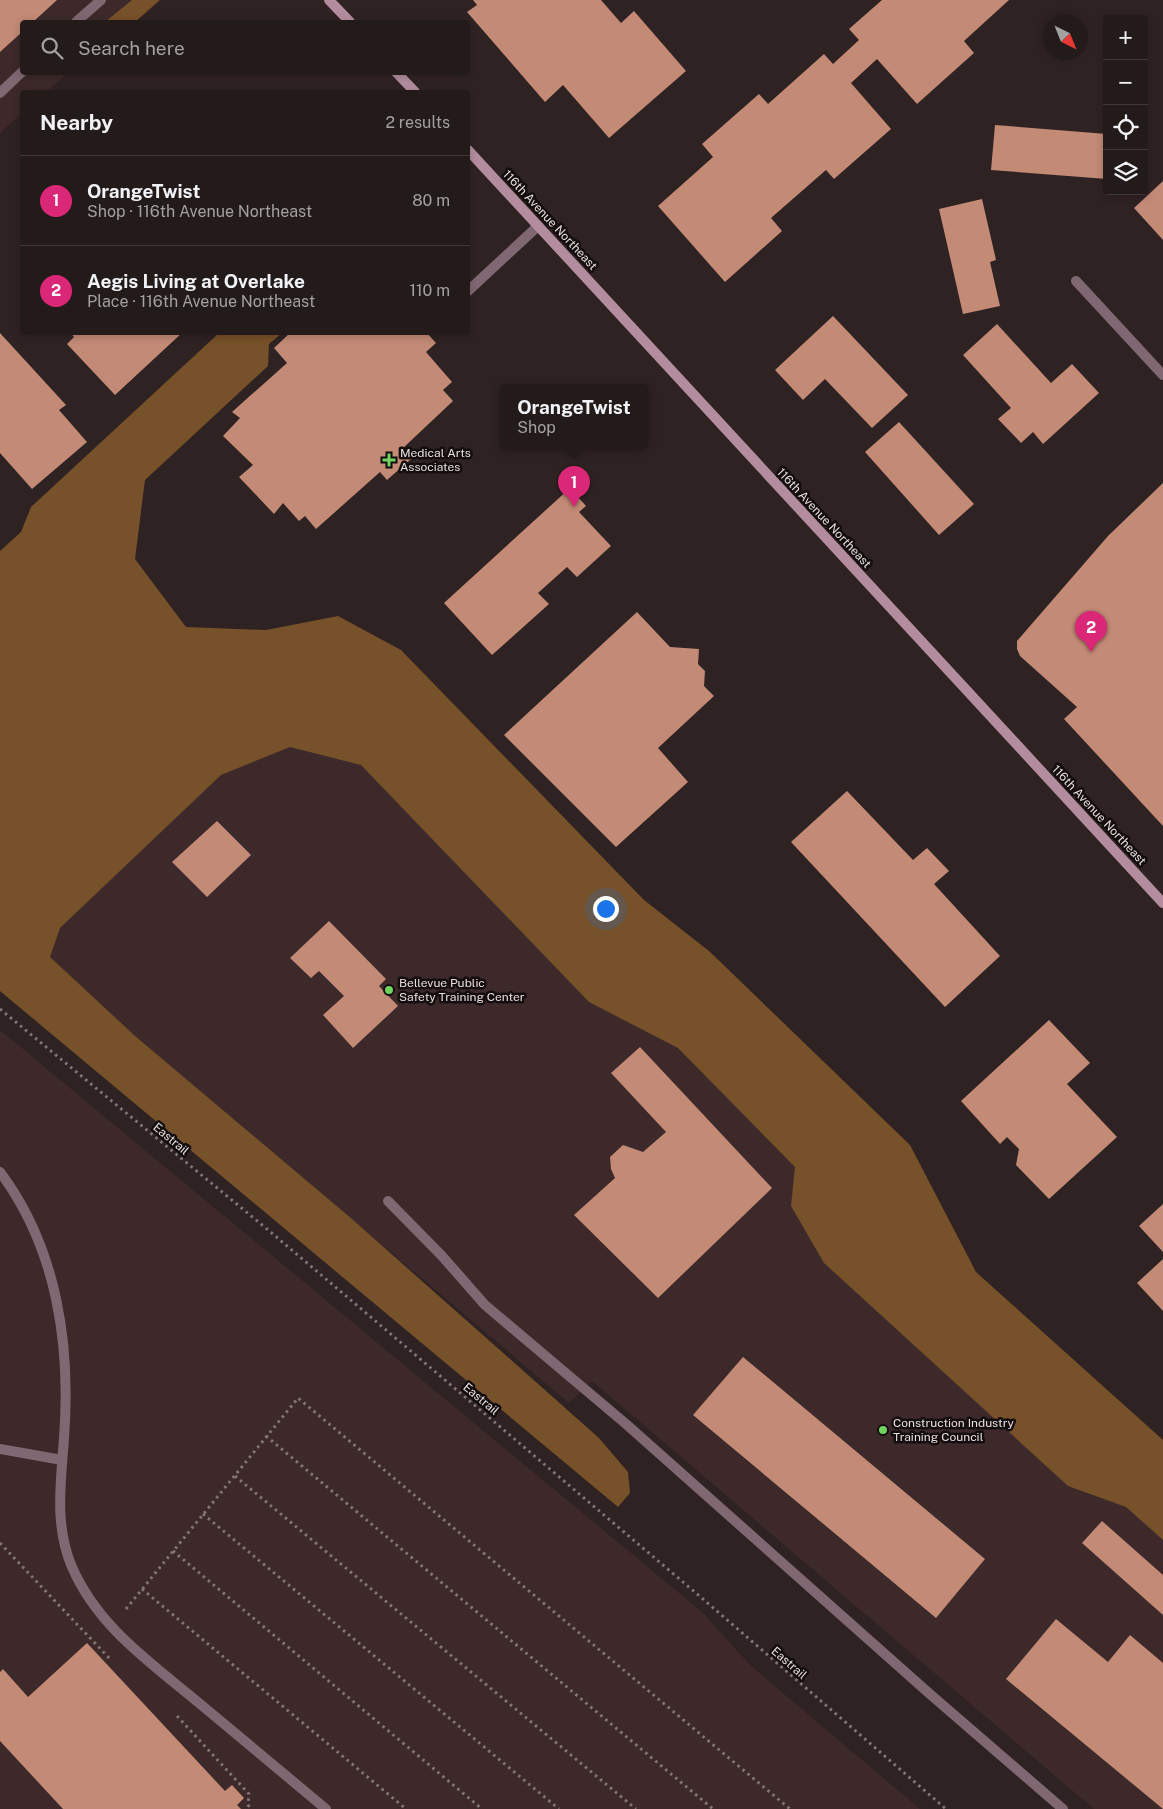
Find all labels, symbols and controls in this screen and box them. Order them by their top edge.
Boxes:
north arrow [1043,15,1088,60]
map controls [1103,15,1148,195]
button: + [1103,15,1148,60]
search box [20,20,470,75]
icon: search [38,34,66,62]
text: Search here [78,37,185,59]
button: − [1103,60,1148,105]
button: locate [1103,105,1148,150]
text: Nearby [40,110,113,135]
text: 2 results [385,113,450,132]
button: layers [1103,150,1148,195]
street label: 116th Avenue Northeast [500,167,600,273]
text: OrangeTwist [87,180,200,202]
text: 1 [53,191,59,210]
text: 80 m [412,191,450,210]
text: Shop · 116th Avenue Northeast [87,202,312,221]
text: Aegis Living at Overlake [87,270,305,292]
text: 2 [51,281,61,300]
text: 110 m [409,281,450,300]
text: Place · 116th Avenue Northeast [87,292,315,311]
popup [500,384,648,449]
text: OrangeTwist [517,396,631,418]
text: Shop [517,418,556,437]
place label: Medical Arts Associates [400,446,471,474]
marker: Medical Arts Associates [382,453,396,467]
street label: 116th Avenue Northeast [774,465,874,571]
pin: 1 [558,466,590,507]
pin: 2 [1075,611,1107,652]
street label: 116th Avenue Northeast [1049,762,1149,868]
your location [593,896,619,922]
place label: Bellevue Public Safety Training Center [399,976,525,1004]
marker: Bellevue Public Safety Training Center [383,984,395,996]
street label: Eastrail [150,1120,192,1158]
street label: Eastrail [460,1380,502,1418]
place label: Construction Industry Training Council [893,1416,1015,1444]
marker: Construction Industry Training Council [877,1424,889,1436]
street label: Eastrail [768,1644,810,1682]

